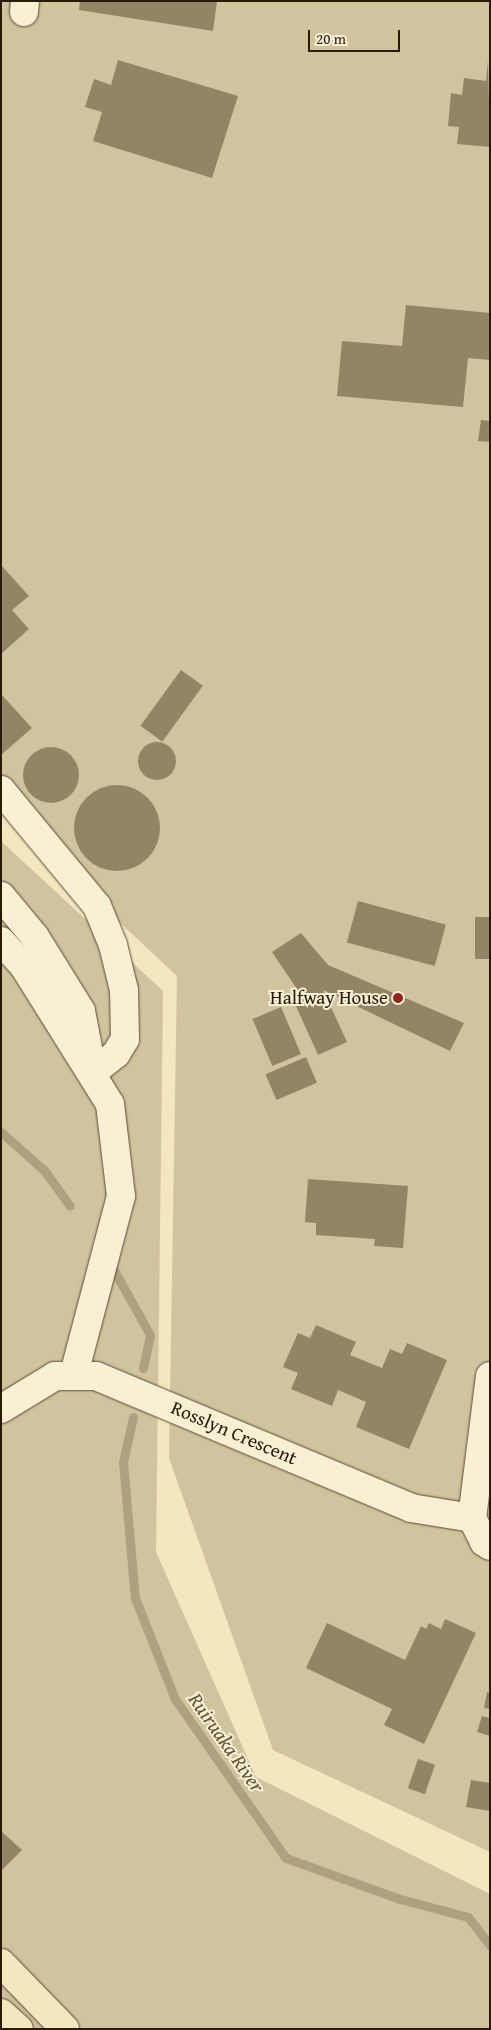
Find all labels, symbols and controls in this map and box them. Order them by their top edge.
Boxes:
scale bar [311,20,404,52]
text: 20 m [316,28,346,49]
place label: Halfway House [270,987,388,1009]
marker: Halfway House [392,992,404,1004]
street label: Rosslyn Crescent [168,1396,300,1470]
water label: Ruiruaka River [184,1688,270,1796]

